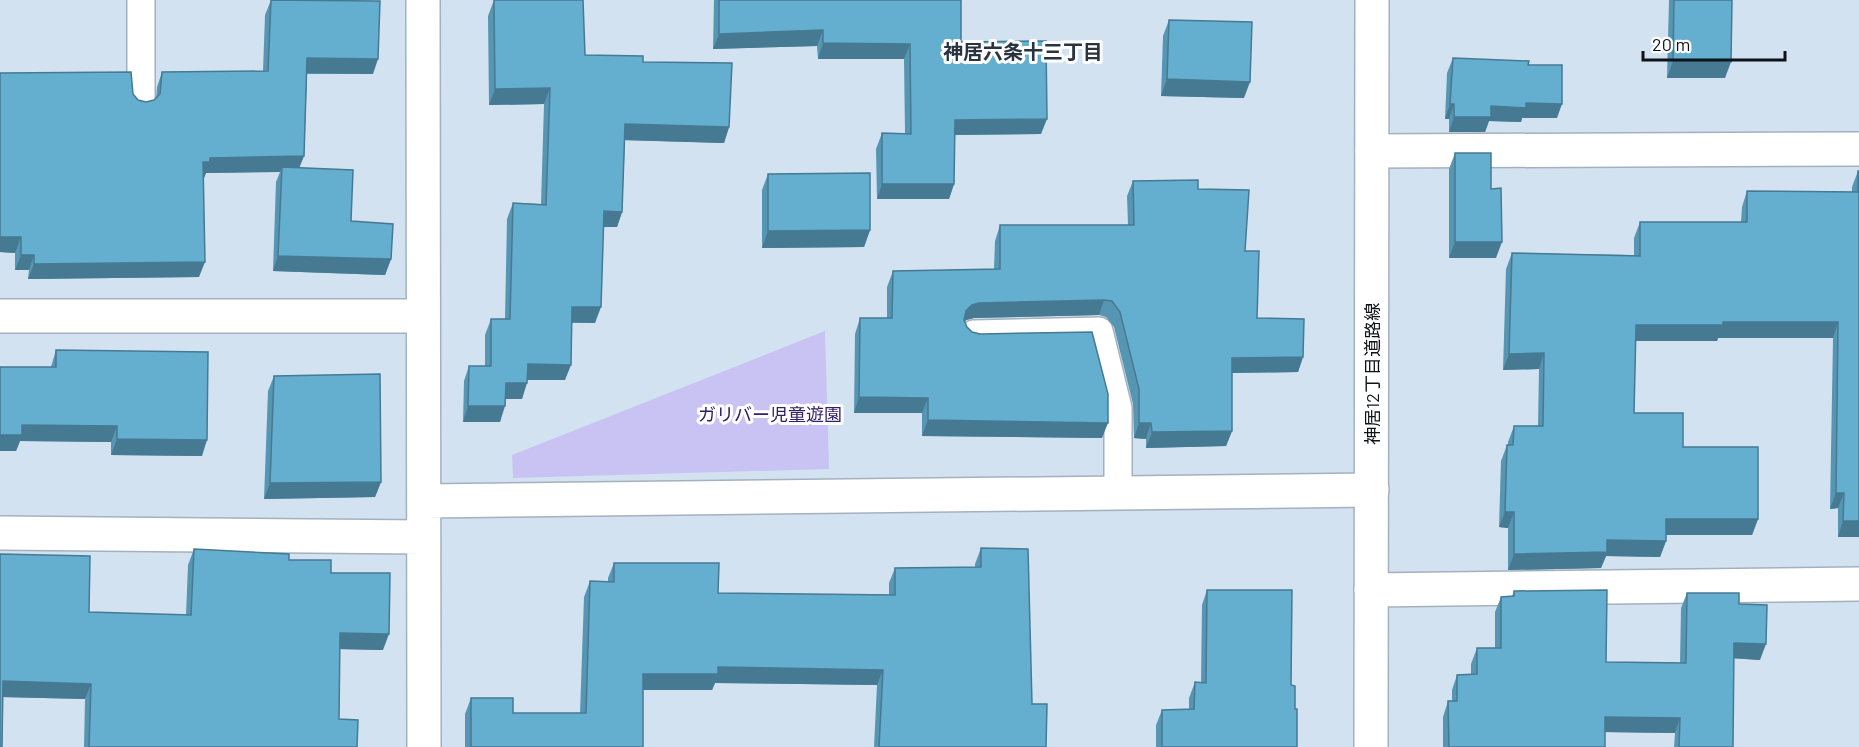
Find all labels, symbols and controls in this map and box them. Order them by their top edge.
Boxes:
scale bar [1643,24,1786,62]
text: 20 m [1652,33,1690,55]
district label: 神居六条十三丁目 [943,39,1103,63]
street label: 神居12丁目道路線 [1361,303,1383,445]
park label: ガリバー児童遊園 [698,403,842,425]

